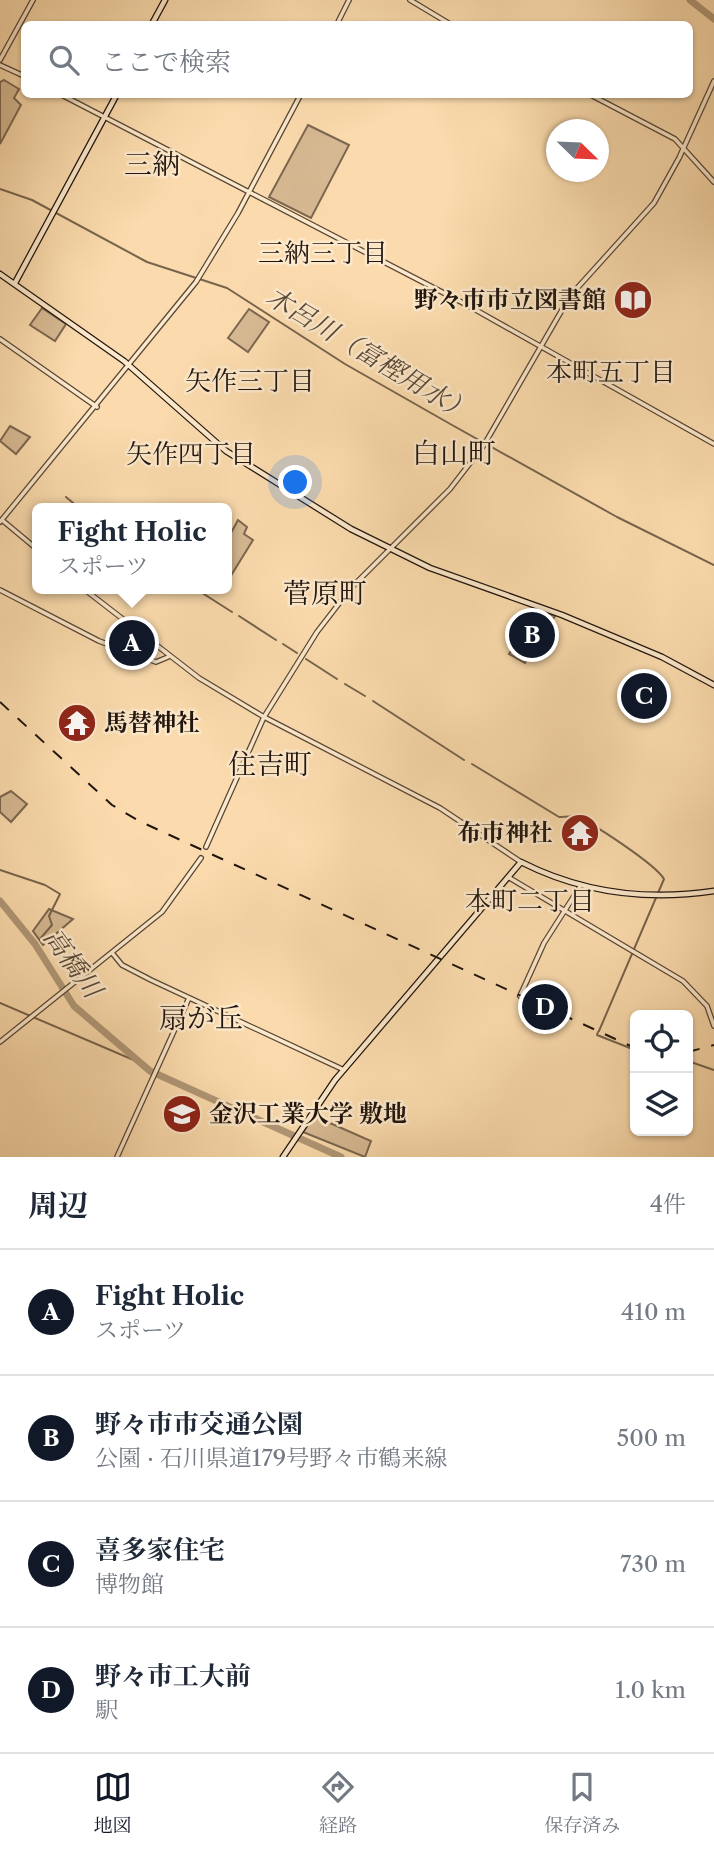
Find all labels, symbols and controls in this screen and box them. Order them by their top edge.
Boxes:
search box [21,21,693,98]
icon: search [45,41,83,79]
text: ここで検索 [101,46,231,78]
north arrow [546,119,609,182]
district label: 三納 [124,147,180,181]
district label: 三納三丁目 [258,237,388,269]
library icon: 野々市市立図書館 [612,279,654,321]
water label: 木呂川（富樫用水） [260,280,478,428]
place label: 野々市市立図書館 [414,285,606,314]
district label: 本町五丁目 [546,356,676,388]
district label: 矢作三丁目 [185,365,315,397]
district label: 白山町 [412,436,496,470]
district label: 矢作四丁目 [126,438,256,470]
your location [278,465,312,499]
popup [32,503,232,594]
text: Fight Holic [57,516,207,548]
text: スポーツ [57,552,149,580]
district label: 菅原町 [283,576,367,610]
pin: B [509,609,555,661]
pin: A [109,617,155,669]
pin: C [621,670,667,722]
temple icon: 馬替神社 [56,702,98,744]
place label: 馬替神社 [104,708,200,737]
district label: 住吉町 [228,747,312,781]
temple icon: 布市神社 [559,812,601,854]
place label: 布市神社 [457,818,553,847]
district label: 本町二丁目 [465,885,595,917]
water label: 高橋川 [37,922,111,1006]
pin: D [522,981,568,1033]
district label: 扇が丘 [159,1001,243,1035]
map controls [630,1010,693,1136]
button: locate [630,1010,693,1073]
button: layers [630,1073,693,1136]
school or university icon: 金沢工業大学 敷地 [161,1093,203,1135]
place label: 金沢工業大学 敷地 [209,1099,407,1128]
text: 周辺 [28,1187,88,1224]
text: 4件 [650,1190,686,1218]
text: Fight Holic [95,1280,244,1312]
text: A [42,1298,60,1326]
text: 410 m [621,1298,686,1326]
text: スポーツ [95,1316,186,1344]
text: 野々市市交通公園 [95,1408,303,1440]
text: B [42,1424,60,1452]
text: 500 m [617,1424,686,1452]
text: 公園 · 石川県道179号野々市鶴来線 [95,1444,447,1472]
text: 喜多家住宅 [95,1534,225,1566]
text: C [42,1550,60,1578]
text: 730 m [620,1550,686,1578]
text: 博物館 [95,1570,164,1598]
text: 野々市工大前 [95,1660,251,1692]
text: D [41,1676,61,1704]
text: 1.0 km [615,1676,686,1704]
text: 駅 [95,1696,118,1724]
tab: 地図 [94,1768,132,1837]
tab: 経路 [319,1768,357,1837]
tab: 保存済み [544,1768,620,1837]

